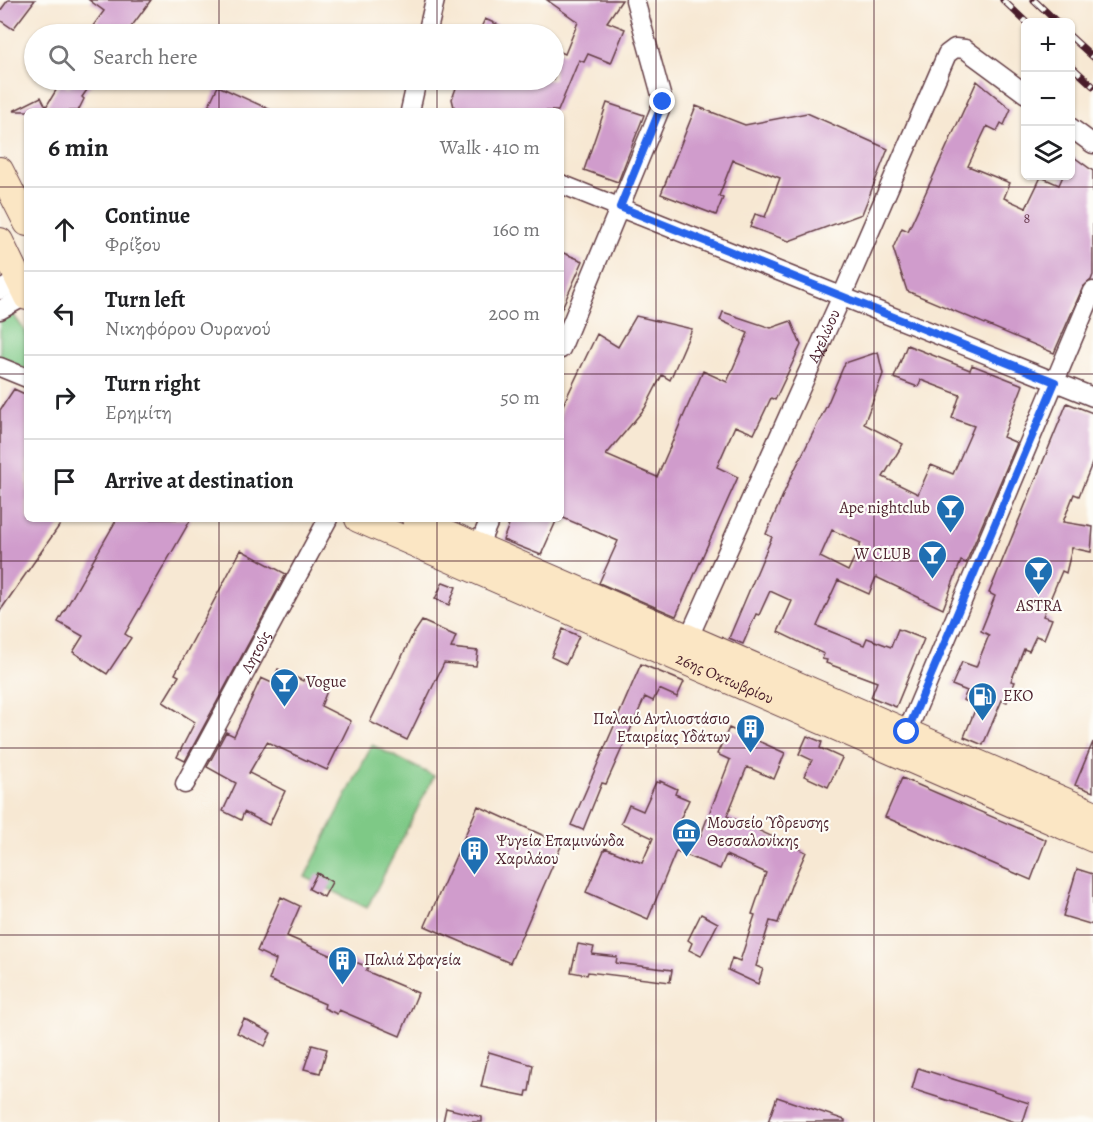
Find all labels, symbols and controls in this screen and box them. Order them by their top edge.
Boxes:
map controls [1021,18,1075,180]
button: + [1021,18,1075,72]
search box [24,24,564,90]
icon: search [45,41,78,74]
text: Search here [93,42,198,72]
button: − [1021,72,1075,126]
route end [649,88,675,114]
button: layers [1021,126,1075,180]
text: 6 min [48,130,109,165]
text: Walk · 410 m [440,134,540,161]
text: Continue [105,201,190,231]
house number: 8 [1024,209,1031,228]
icon: ahead [48,213,81,246]
text: 160 m [493,216,540,243]
text: Φρίξου [105,231,161,258]
text: Turn left [105,285,185,315]
icon: left [48,297,81,330]
text: 200 m [489,300,540,327]
street label: Αχελώου [802,306,846,367]
text: Νικηφόρου Ουρανού [105,315,271,342]
text: Turn right [105,369,201,399]
icon: right [48,381,81,414]
text: 50 m [500,384,540,411]
text: Ερημίτη [105,399,172,426]
icon: arrive [48,465,81,498]
text: Arrive at destination [105,466,294,496]
bar icon: Ape nightclub [935,492,967,534]
place label: Ape nightclub [839,497,930,519]
bar icon: W CLUB [916,538,948,580]
place label: W CLUB [853,543,911,565]
bar icon: ASTRA [1023,554,1055,596]
place label: ASTRA [1015,595,1062,617]
street label: Λητούς [235,627,277,678]
street label: 26ης Οκτωβρίου [672,648,777,710]
bar icon: Vogue [269,666,301,708]
place label: Vogue [305,671,346,693]
fuel station icon: EKO [966,680,998,722]
place label: EKO [1003,685,1033,707]
place label: Παλαιό Αντλιοστάσιο Εταιρείας Υδάτων [593,708,730,748]
building icon: Παλαιό Αντλιοστάσιο Εταιρείας Υδάτων [735,712,767,754]
route start [893,718,919,744]
place label: Μουσείο Ύδρευσης Θεσσαλονίκης [707,812,829,852]
museum icon: Μουσείο Ύδρευσης Θεσσαλονίκης [670,816,702,858]
place label: Ψυγεία Επαμινώνδα Χαριλάου [496,830,625,870]
building icon: Ψυγεία Επαμινώνδα Χαριλάου [459,834,491,876]
building icon: Παλιά Σφαγεία [327,944,359,986]
place label: Παλιά Σφαγεία [364,949,462,971]

